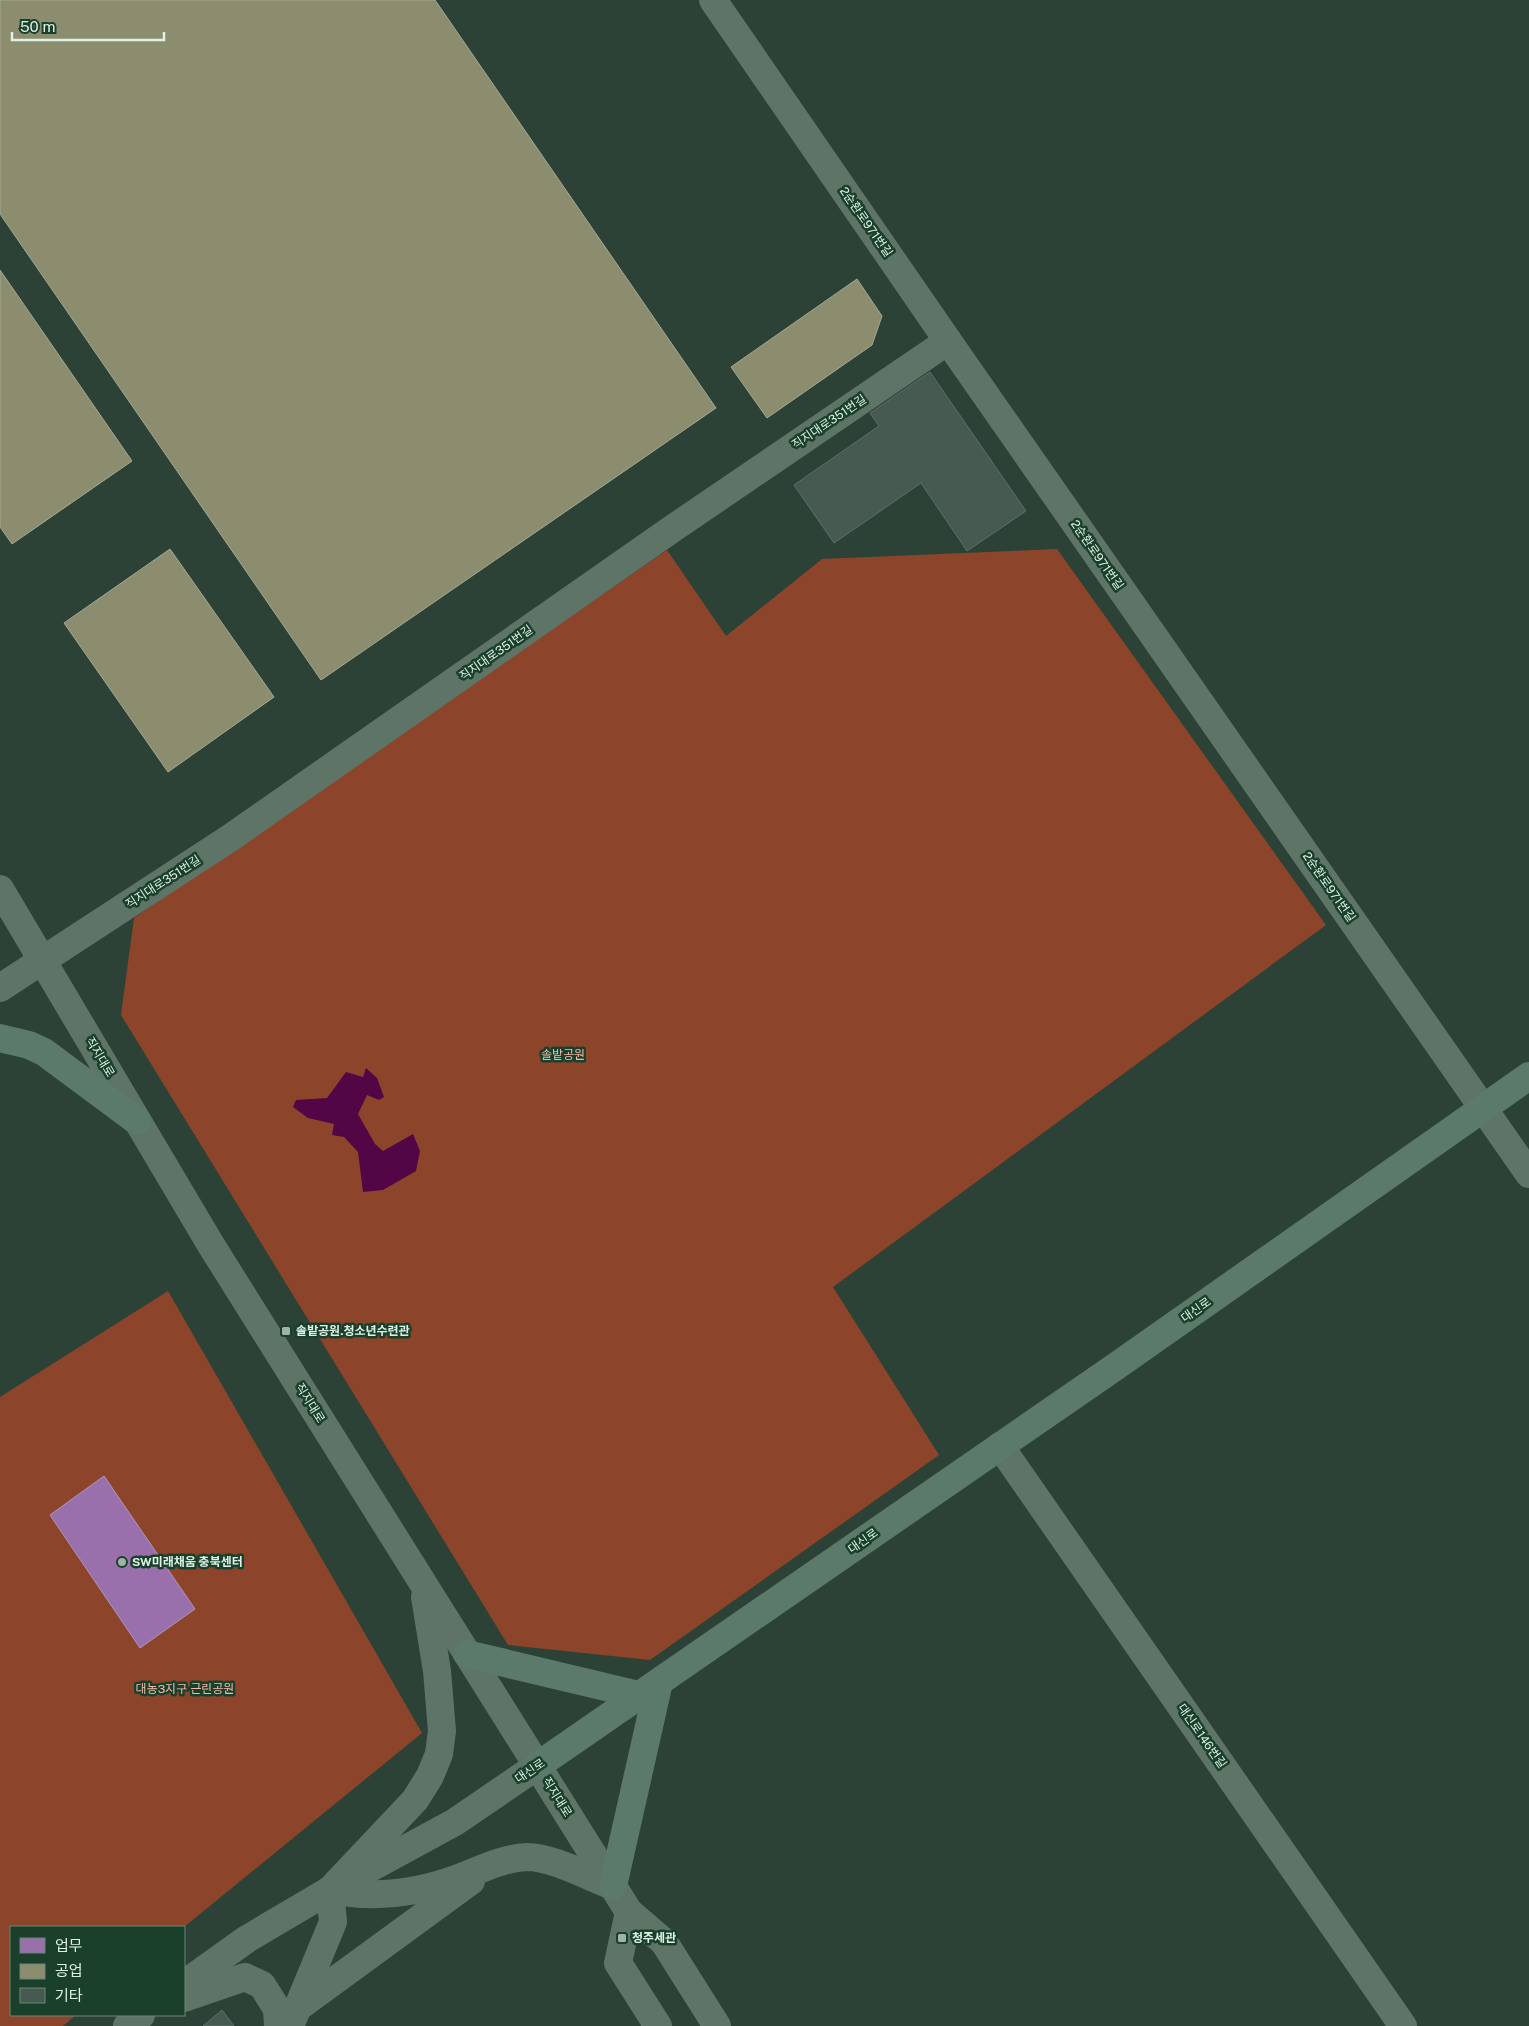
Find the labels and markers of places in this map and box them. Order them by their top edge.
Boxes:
place label: 솔밭공원.청소년수련관 [296,1324,410,1338]
marker: 솔밭공원.청소년수련관 [280,1325,292,1337]
place label: SW미래채움 충북센터 [132,1555,243,1569]
marker: SW미래채움 충북센터 [116,1556,128,1568]
place label: 청주세관 [632,1931,676,1945]
marker: 청주세관 [616,1932,628,1944]

